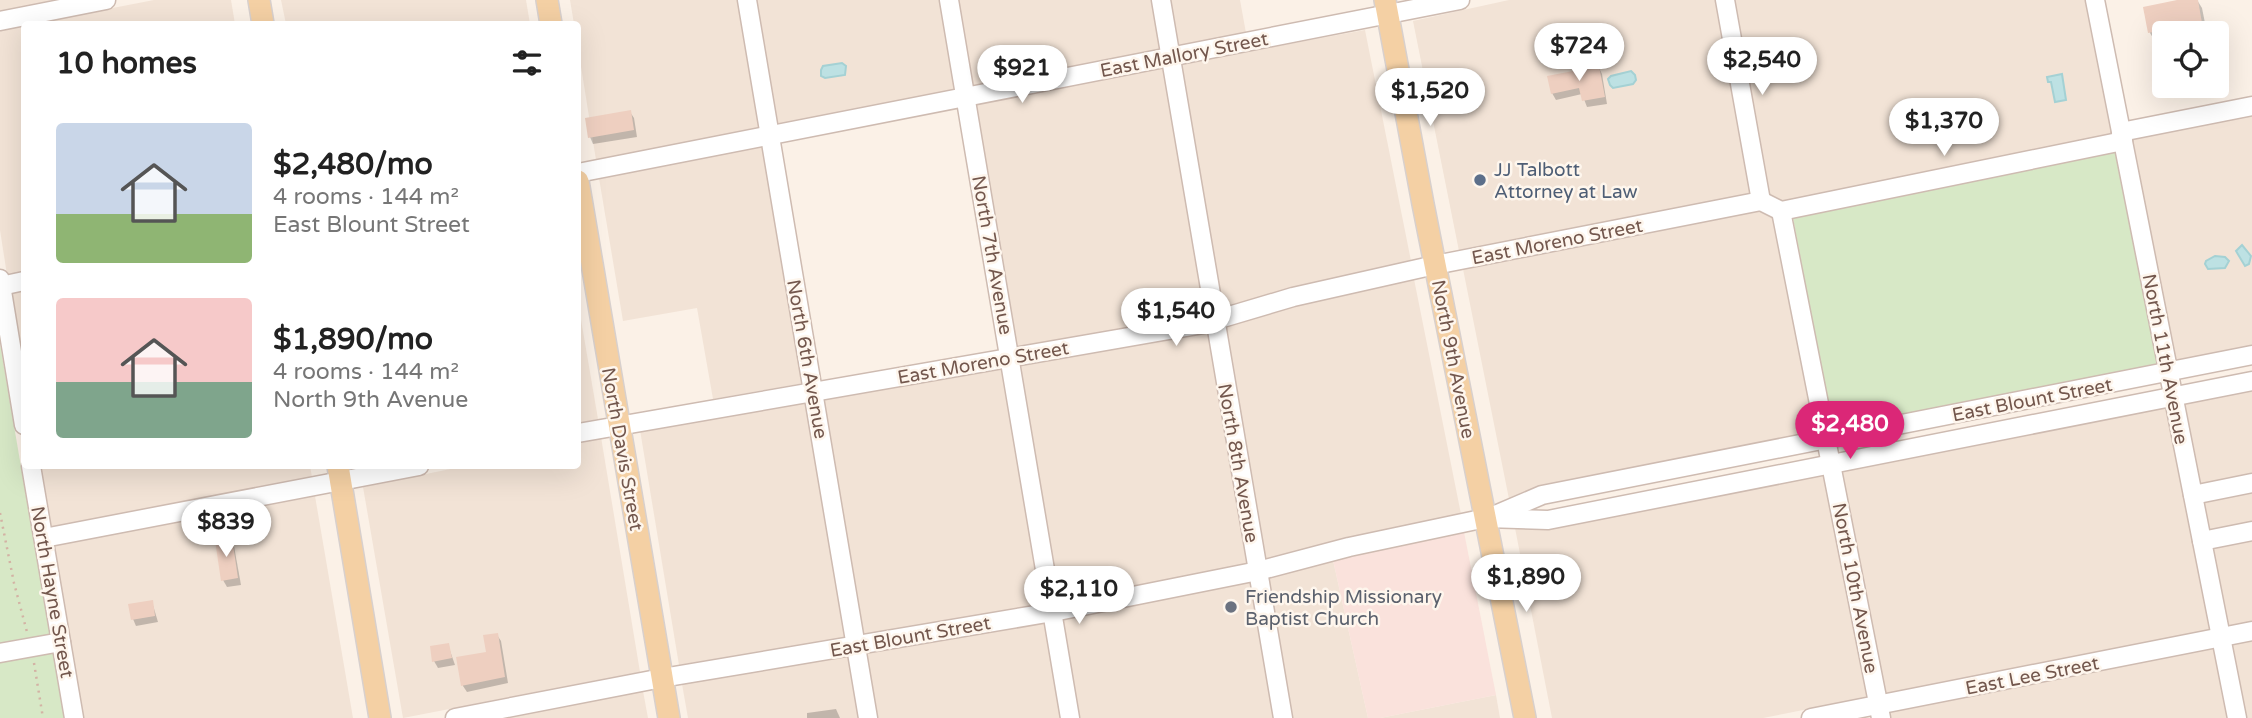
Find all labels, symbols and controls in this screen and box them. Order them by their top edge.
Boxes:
map controls [2152,21,2229,98]
button: locate [2152,21,2229,98]
pin: $724 [1538,24,1620,83]
street label: East Mallory Street [1098,28,1270,82]
text: $724 [1550,32,1608,60]
pin: $2,540 [1705,38,1819,97]
icon: filters [508,44,546,82]
text: 10 homes [56,45,197,82]
pin: $921 [981,46,1063,105]
text: $2,540 [1723,46,1801,74]
text: $921 [993,54,1051,82]
pin: $1,520 [1373,68,1487,128]
text: $1,520 [1391,77,1469,105]
pin: $1,370 [1887,99,2001,158]
text: $1,370 [1905,107,1983,135]
text: $2,480/mo [273,146,433,183]
icon: home [112,151,196,235]
place label: JJ Talbott Attorney at Law [1494,159,1637,203]
marker: JJ Talbott Attorney at Law [1472,172,1488,188]
street label: North 7th Avenue [967,174,1017,337]
text: 4 rooms · 144 m² [273,183,459,211]
text: East Blount Street [273,211,470,239]
street label: East Moreno Street [1470,215,1645,269]
street label: North 11th Avenue [2138,272,2192,446]
street label: North 6th Avenue [782,278,832,441]
street label: North 9th Avenue [1427,278,1479,440]
pin: $1,540 [1119,288,1233,348]
text: $1,540 [1137,297,1215,325]
text: $1,890/mo [273,321,433,358]
icon: home [112,326,196,410]
street label: East Moreno Street [896,337,1071,389]
text: 4 rooms · 144 m² [273,358,459,386]
street label: North Davis Street [597,366,647,532]
street label: East Blount Street [1950,374,2114,426]
street label: North 8th Avenue [1213,382,1263,545]
text: North 9th Avenue [273,386,468,414]
pin: $2,480 [1793,402,1907,461]
text: $2,480 [1811,410,1889,438]
pin: $839 [185,500,267,559]
street label: North 10th Avenue [1828,501,1882,675]
street label: North Hayne Street [26,504,78,680]
text: $839 [197,508,255,536]
pin: $1,890 [1469,554,1583,614]
text: $1,890 [1487,563,1565,591]
pin: $2,110 [1022,566,1136,626]
text: $2,110 [1040,575,1118,603]
place label: Friendship Missionary Baptist Church [1245,586,1442,630]
marker: Friendship Missionary Baptist Church [1223,599,1239,615]
street label: East Blount Street [828,612,992,662]
street label: East Lee Street [1964,652,2101,700]

